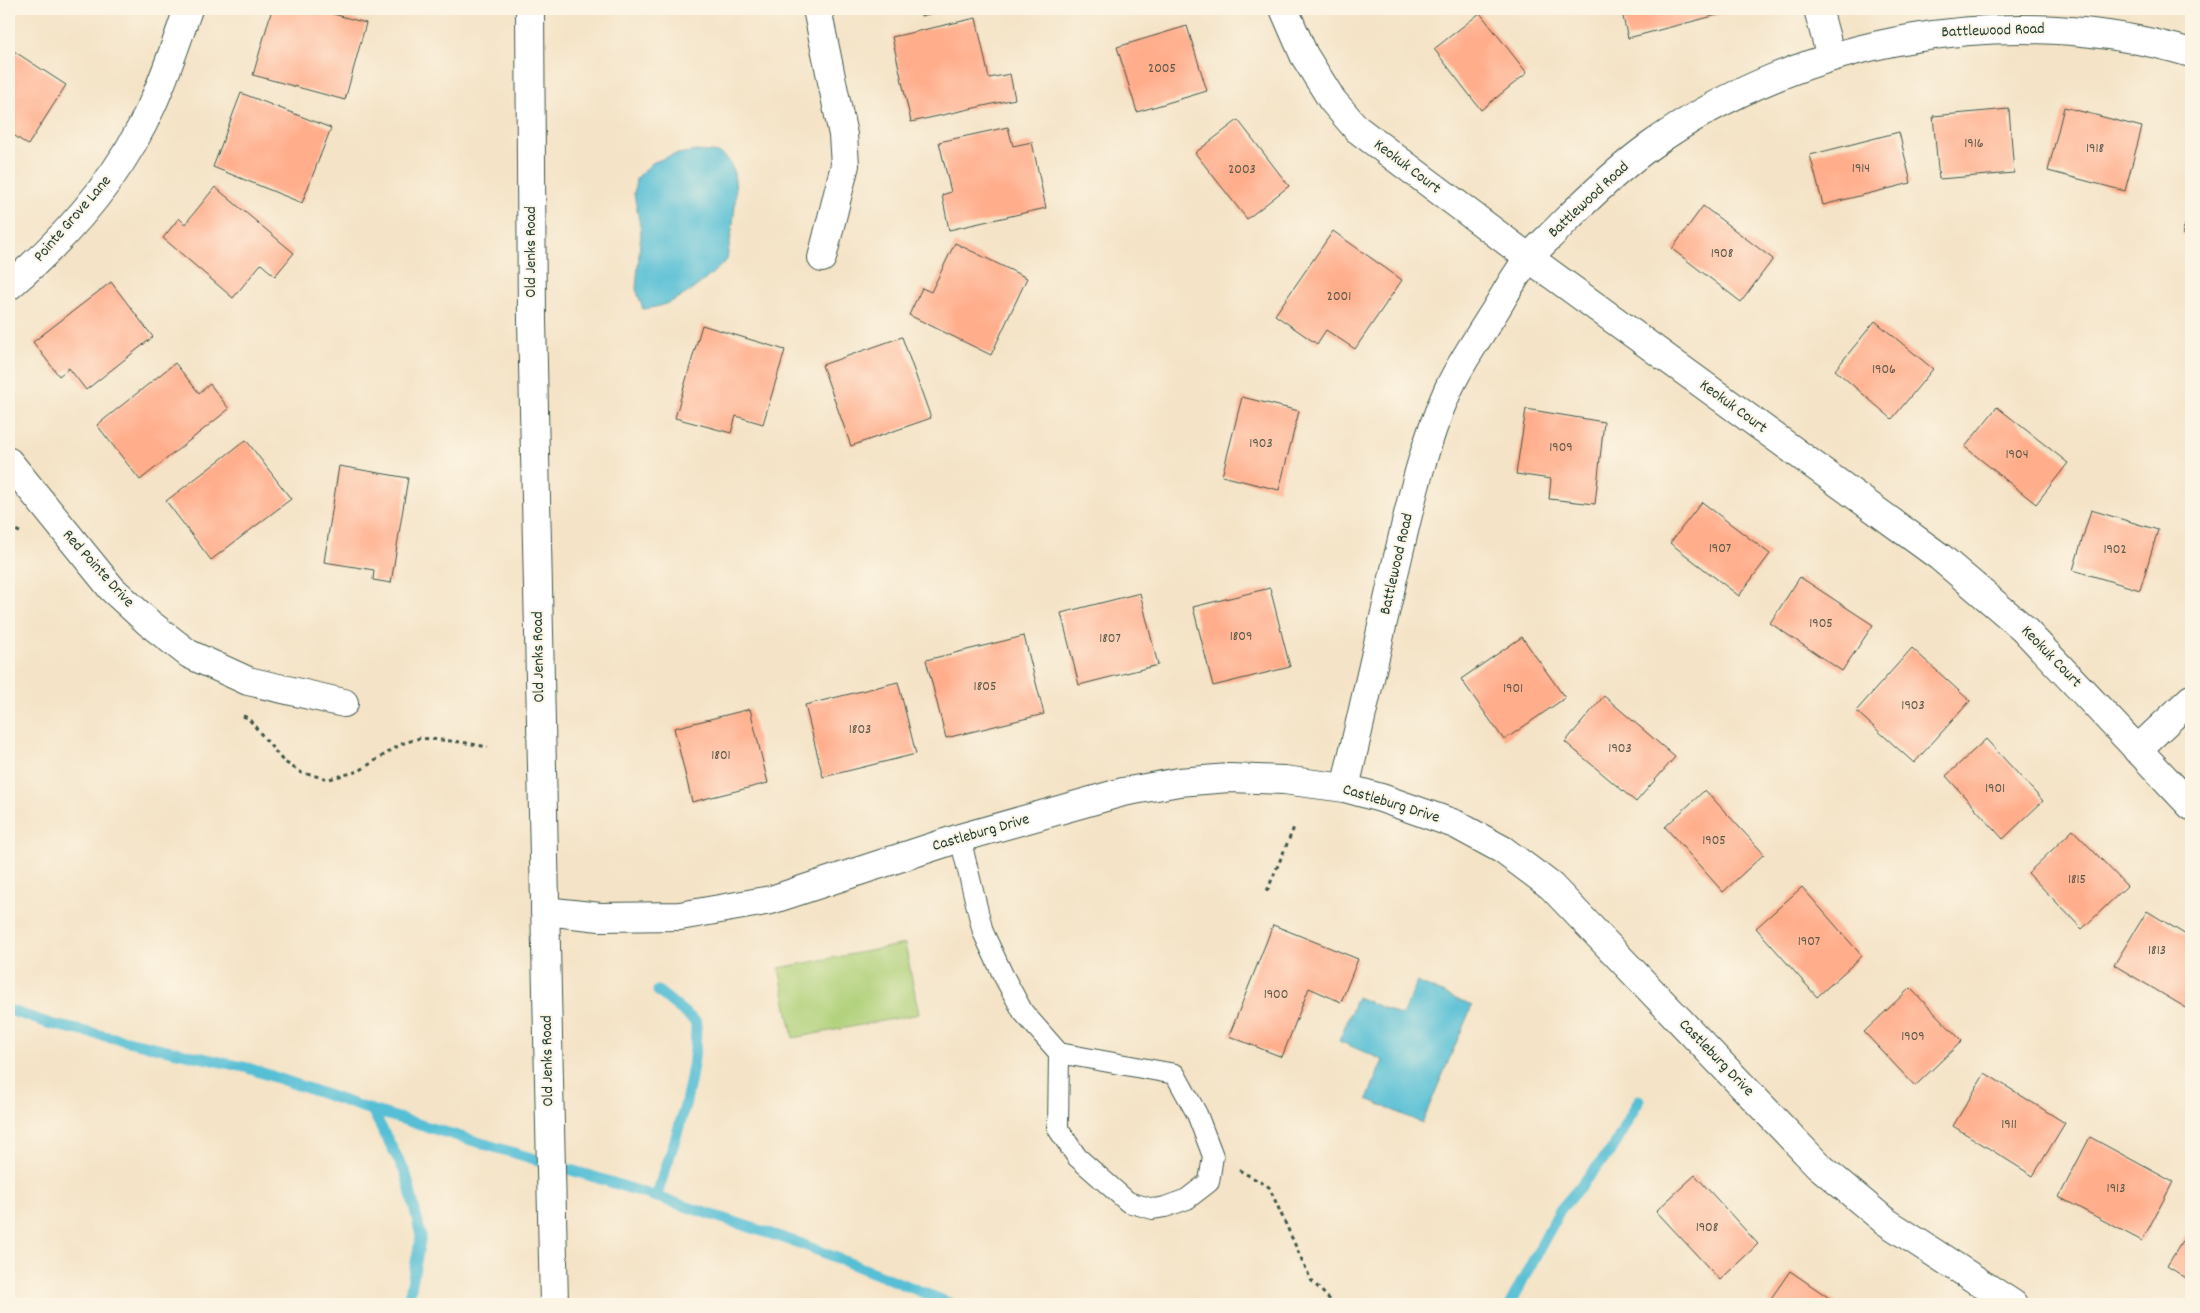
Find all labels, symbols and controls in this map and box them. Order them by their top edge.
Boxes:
street label: Battlewood Road [1941,18,2045,44]
house number: 2005 [1148,59,1176,79]
street label: Keokuk Court [1369,134,1446,200]
house number: 1916 [1964,134,1984,154]
house number: 1918 [2086,139,2104,159]
street label: Battlewood Road [1543,156,1635,244]
house number: 1914 [1852,159,1870,179]
house number: 2003 [1228,160,1256,180]
street label: Pointe Grove Lane [29,171,117,267]
street label: Old Jenks Road [520,206,543,298]
house number: 1908 [1711,244,1734,264]
house number: 2001 [1327,287,1351,307]
house number: 1906 [1872,360,1896,380]
street label: Keokuk Court [1694,374,1772,440]
house number: 1903 [1249,434,1273,454]
house number: 1909 [1549,438,1573,458]
house number: 1904 [2006,445,2028,465]
street label: Battlewood Road [1374,511,1420,617]
street label: Red Pointe Drive [57,525,139,613]
house number: 1907 [1709,539,1731,559]
house number: 1902 [2103,540,2127,560]
street label: Old Jenks Road [527,611,551,703]
house number: 1905 [1809,614,1833,634]
street label: Keokuk Court [2015,621,2087,693]
house number: 1809 [1230,627,1252,647]
house number: 1807 [1099,629,1121,649]
house number: 1805 [974,677,996,697]
house number: 1901 [1503,679,1523,699]
house number: 1903 [1901,696,1925,716]
house number: 1803 [849,720,871,740]
house number: 1903 [1608,739,1632,759]
house number: 1801 [711,746,731,766]
street label: Castleburg Drive [1340,778,1442,830]
house number: 1901 [1985,779,2005,799]
street label: Castleburg Drive [930,808,1032,858]
house number: 1905 [1702,831,1726,851]
house number: 1815 [2068,870,2086,890]
house number: 1907 [1798,932,1820,952]
house number: 1813 [2148,941,2166,961]
house number: 1900 [1264,985,1288,1005]
street label: Castleburg Drive [1673,1014,1759,1102]
street label: Old Jenks Road [536,1015,560,1107]
house number: 1909 [1901,1027,1925,1047]
house number: 1911 [2001,1115,2017,1135]
house number: 1913 [2107,1179,2125,1199]
house number: 1908 [1696,1218,1719,1238]

